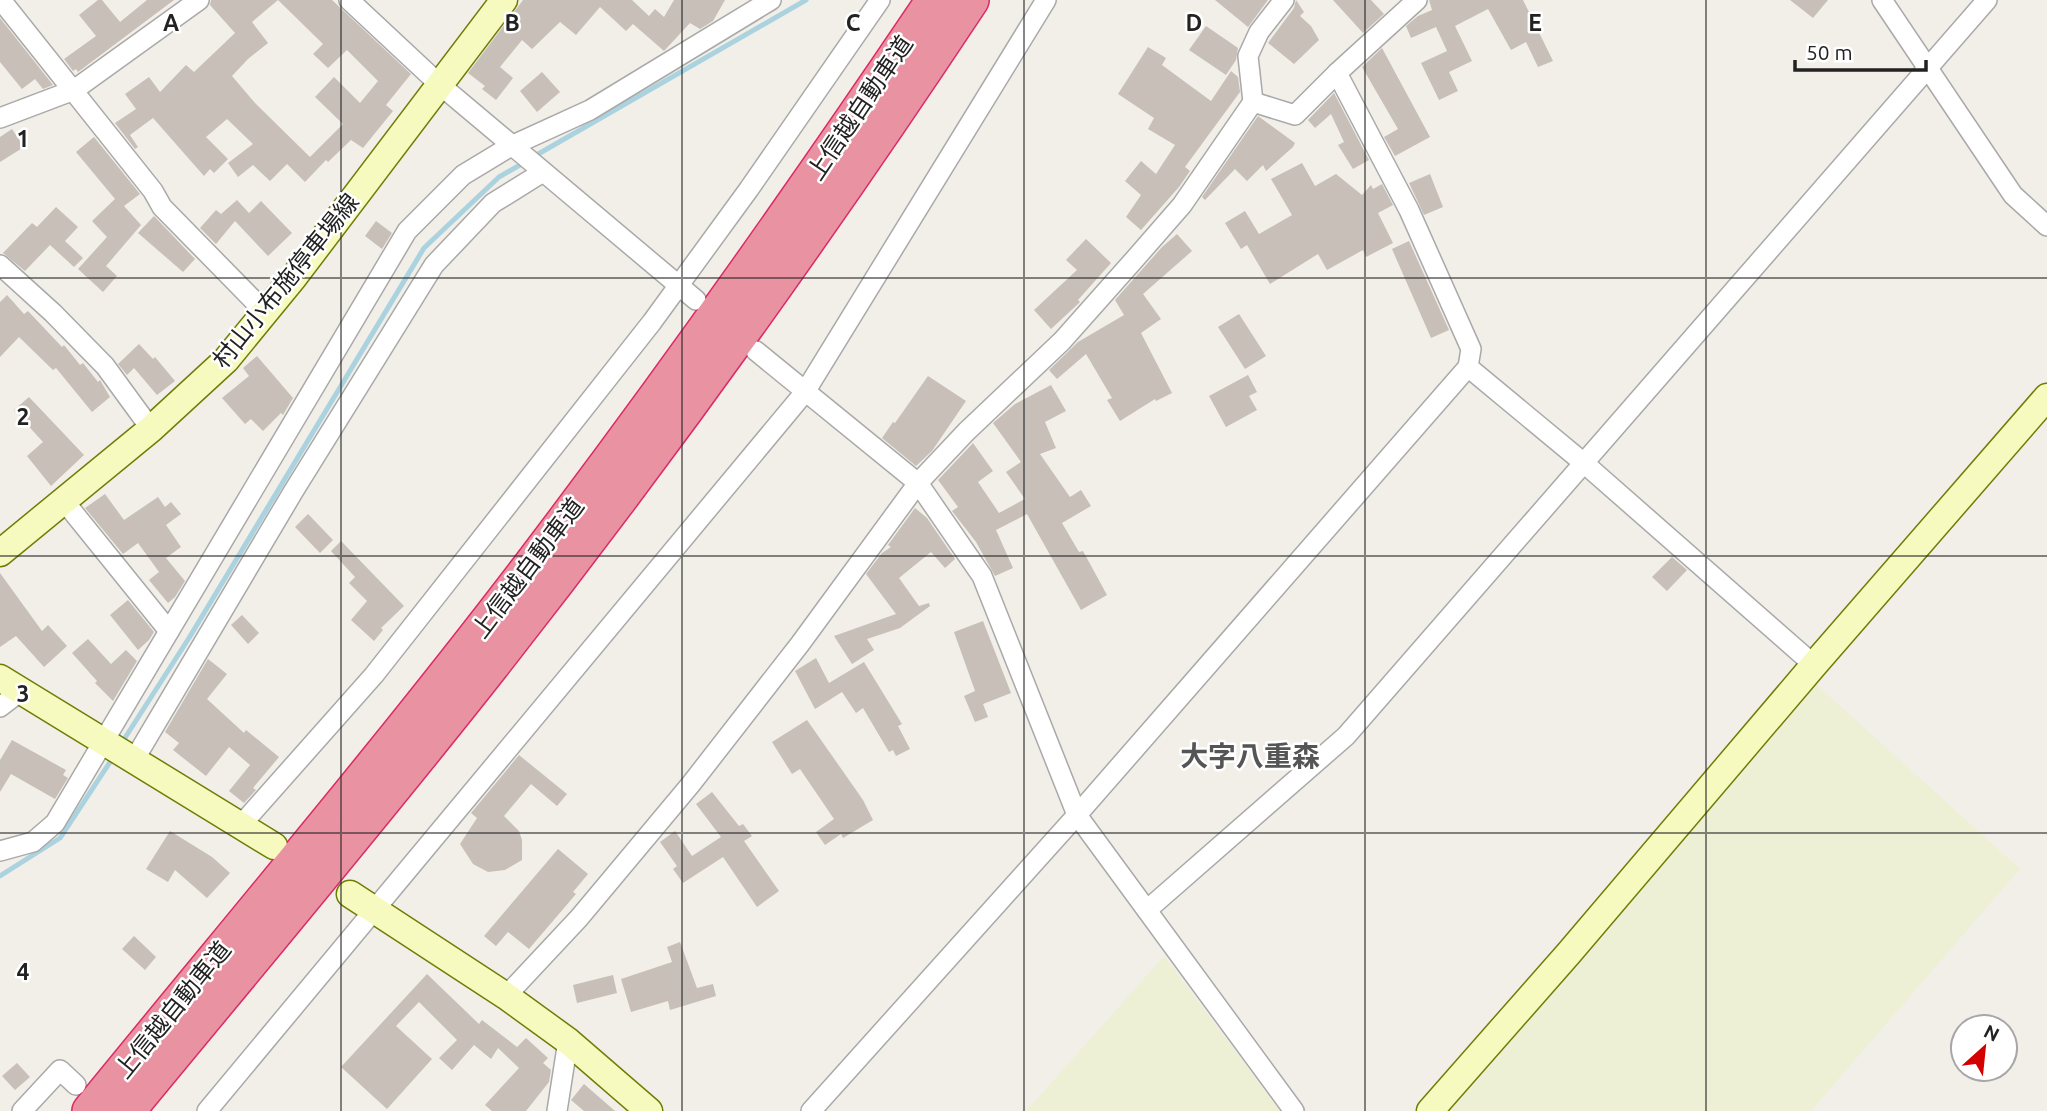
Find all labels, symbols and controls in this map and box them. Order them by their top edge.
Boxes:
text: A [163,10,179,35]
text: B [504,10,520,35]
text: C [846,10,861,35]
text: D [1186,10,1202,35]
text: E [1528,10,1542,35]
scale bar [1795,28,1926,72]
street label: 上信越自動車道 [801,31,918,185]
text: 50 m [1806,40,1853,64]
text: 1 [17,126,29,151]
street label: 村山小布施停車場線 [207,188,364,373]
text: 2 [17,404,29,429]
street label: 上信越自動車道 [466,492,589,643]
text: 3 [17,681,29,706]
district label: 大字八重森 [1180,740,1320,771]
street label: 上信越自動車道 [109,936,236,1083]
text: 4 [17,959,30,984]
north arrow [1949,1013,2019,1083]
text: N [1980,1020,2003,1046]

